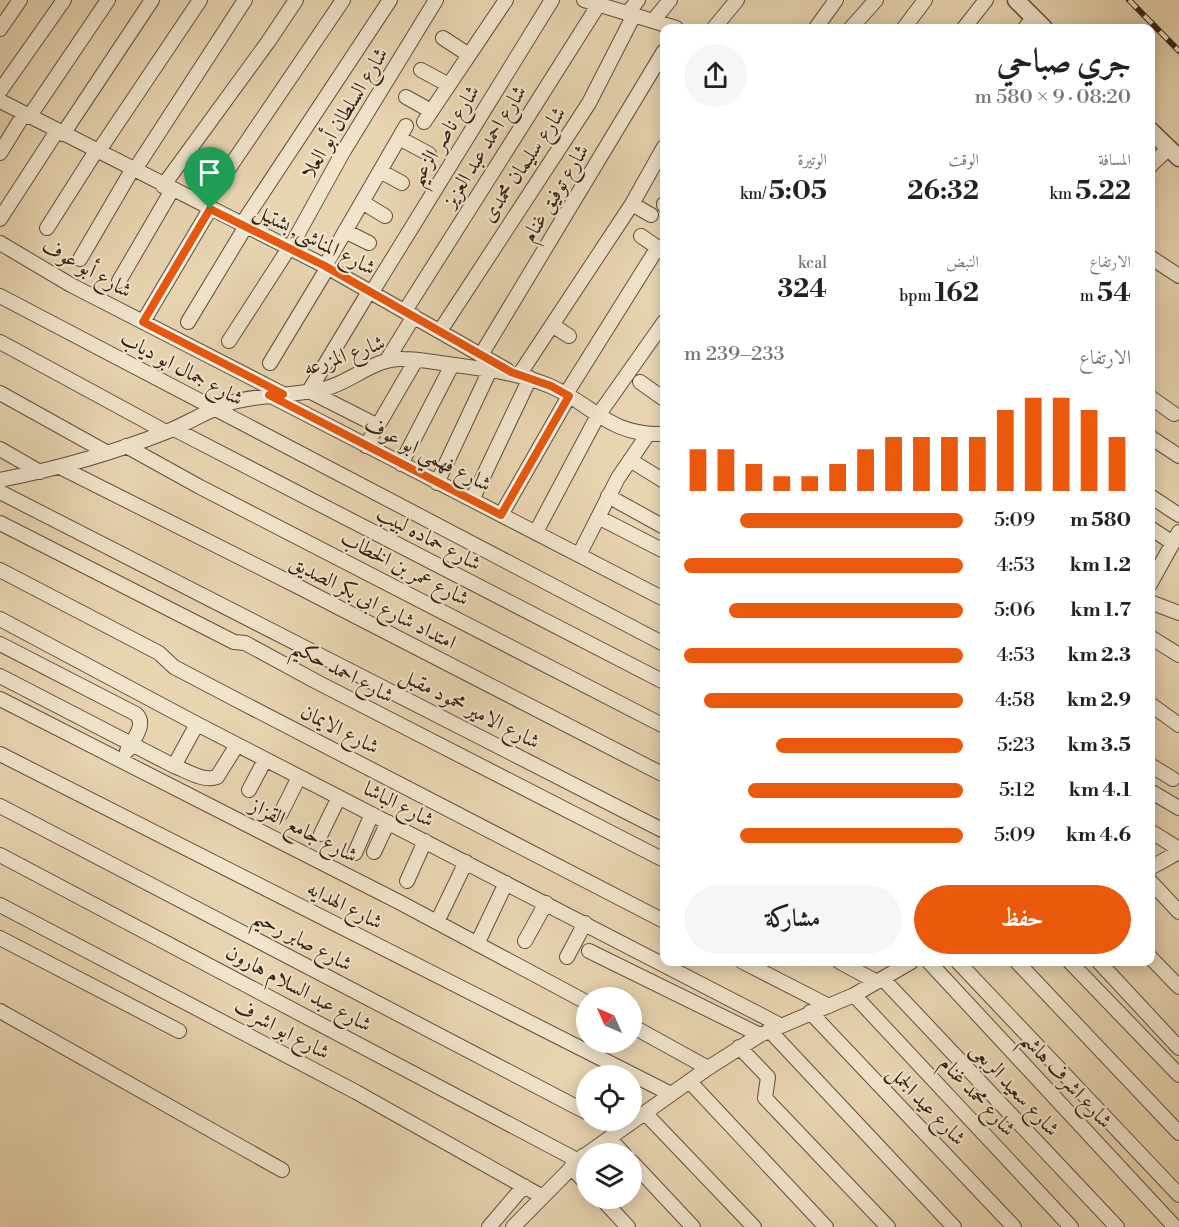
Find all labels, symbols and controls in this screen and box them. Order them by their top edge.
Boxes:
street label: شارع السلطان أبو العلا [293,42,398,186]
text: جري صباحي [997,42,1131,83]
button: share [684,44,747,107]
street label: شارع ناصر الزعيم [404,80,492,194]
street label: شارع احمد عبد العزيز [436,81,536,216]
text: 08:20 · 9 × 580 m [975,85,1131,110]
street label: شارع سليمان محمدى [476,102,575,230]
street label: شارع توفيق غنام [516,140,599,249]
pin [184,147,235,209]
text: الوتيرة [797,150,827,170]
text: الوقت [948,150,979,170]
text: المسافة [1098,150,1131,170]
icon: arrive [193,156,226,189]
text: 5:05 [769,175,827,207]
text: 26:32 [907,175,979,207]
text: 5.22 [1075,175,1131,207]
text: /km [740,184,769,204]
text: km [1050,184,1075,204]
street label: شارع المناشى, بشتيل [247,198,380,285]
street label: شارع أبو عوف [35,231,138,308]
text: النبض [946,252,979,272]
text: الارتفاع [1089,252,1131,272]
text: kcal [798,253,827,273]
text: 324 [777,273,827,305]
text: 162 [935,277,979,309]
text: 54 [1097,277,1131,309]
text: bpm [899,286,935,306]
text: m [1080,286,1097,306]
street label: شارع جمال ابو دياب [114,326,248,416]
street label: شارع المزرعه [300,330,390,386]
text: 233–239 m [684,342,784,367]
text: الارتفاع [1079,346,1131,371]
street label: شارع فهمي ابو عوف [357,412,496,503]
street label: شارع حماده لبيب [370,500,485,581]
text: 5:09 [994,508,1035,533]
text: 580 m [1070,508,1131,533]
street label: شارع عمر بن الخطاب [334,525,473,616]
street label: امتداد شارع ابى بكر الصديق [283,550,460,660]
text: 4:53 [997,553,1035,578]
text: 1.2 km [1069,553,1131,578]
text: 5:06 [994,598,1035,623]
text: 1.7 km [1070,598,1131,623]
street label: شارع احمد حكيم [284,634,398,716]
text: 4:53 [997,643,1035,668]
text: 2.3 km [1067,643,1131,668]
street label: شارع الامير محمود مقبل [393,662,544,759]
text: 4:58 [995,688,1035,713]
text: 2.9 km [1067,688,1131,713]
street label: شارع الايمان [294,699,383,764]
text: 5:23 [997,733,1035,758]
text: 3.5 km [1067,733,1131,758]
street label: شارع الباشا [357,776,438,837]
text: 5:12 [999,778,1035,803]
text: 4.1 km [1069,778,1131,803]
street label: شارع جامع القزاز [241,792,362,874]
text: 5:09 [994,823,1035,848]
text: 4.6 km [1066,823,1131,848]
street label: شارع الهدايه [301,876,387,940]
button: مشاركة [684,885,902,954]
button: حفظ [914,885,1131,954]
street label: شارع صابر رحيم [245,904,357,984]
street label: شارع عبد السلام هارون [219,939,376,1042]
north arrow [576,987,642,1053]
map controls [576,987,642,1209]
street label: شارع ابو اشرف [227,994,334,1070]
street label: شارع اشرف هاشم [1010,1027,1118,1139]
street label: شارع سعيد الربعى [961,1037,1064,1145]
street label: شارع محمد غنام [931,1051,1021,1145]
street label: شارع عيد الجمل [879,1060,971,1154]
button: locate [576,1065,642,1131]
button: layers [576,1143,642,1209]

